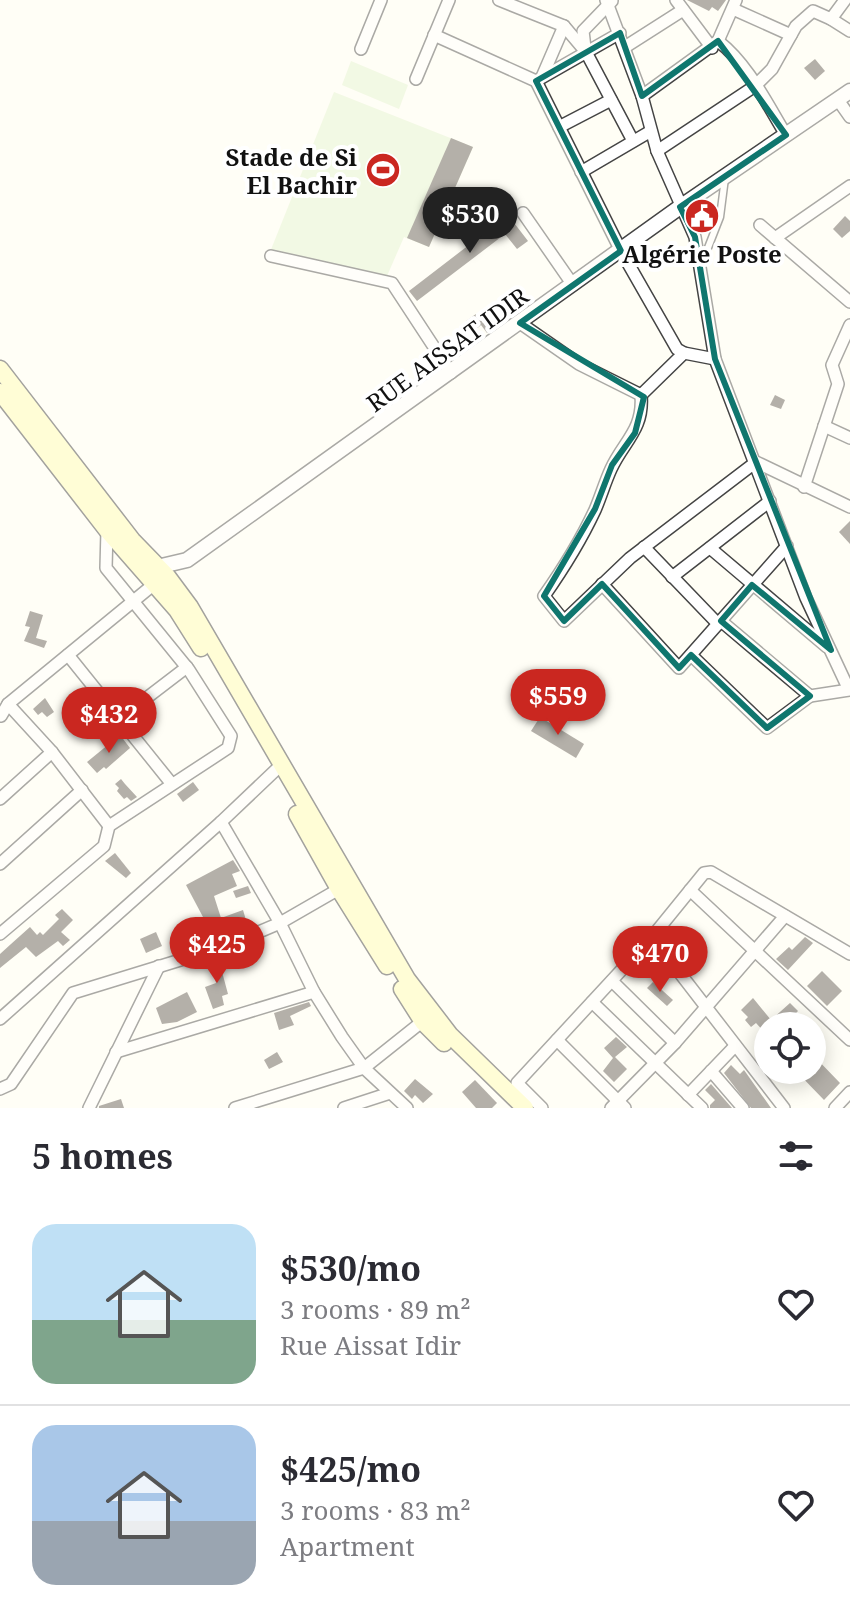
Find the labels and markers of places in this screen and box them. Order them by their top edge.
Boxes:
place label: Stade de Si El Bachir [226,140,358,201]
sports icon: Stade de Si El Bachir [364,151,402,189]
pin: $530 [423,187,517,255]
public building icon: Algérie Poste [683,197,721,235]
place label: Algérie Poste [622,237,782,270]
pin: $559 [511,669,605,737]
pin: $432 [62,687,156,755]
pin: $425 [170,917,264,985]
pin: $470 [613,926,707,994]

